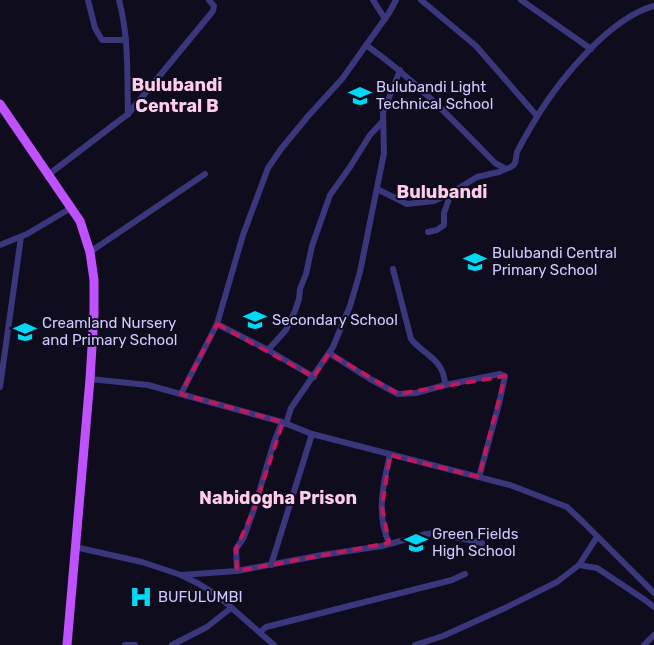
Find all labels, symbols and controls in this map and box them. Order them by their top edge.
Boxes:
district label: Bulubandi Central B [132,74,222,117]
place label: Bulubandi Light Technical School [376,78,493,113]
school or university icon: Bulubandi Light Technical School [347,83,373,109]
district label: Bulubandi [397,181,487,203]
place label: Bulubandi Central Primary School [492,244,617,279]
school or university icon: Bulubandi Central Primary School [462,249,488,275]
school or university icon: Secondary School [242,307,268,333]
place label: Secondary School [272,311,398,329]
place label: Creamland Nursery and Primary School [42,314,177,349]
school or university icon: Creamland Nursery and Primary School [12,319,38,345]
district label: Nabidogha Prison [199,487,357,509]
place label: Green Fields High School [432,525,519,560]
school or university icon: Green Fields High School [403,530,429,556]
hospital icon: BUFULUMBI [128,584,154,610]
place label: BUFULUMBI [158,588,243,606]

